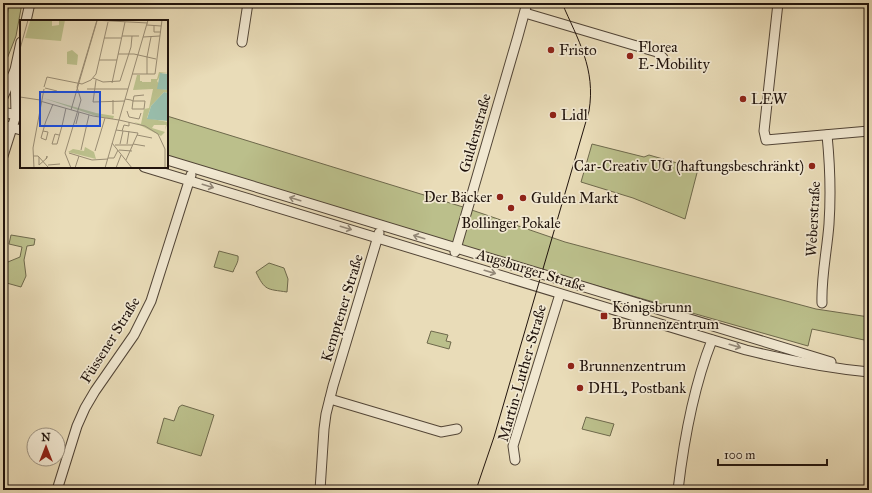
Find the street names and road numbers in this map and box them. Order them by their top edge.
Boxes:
street label: Guldenstraße [455,91,495,175]
street label: Weberstraße [802,181,824,257]
street label: Augsburger Straße [473,245,588,295]
street label: Kemptener Straße [317,252,367,364]
street label: Füssener Straße [76,294,144,386]
street label: Martin-Luther-Straße [494,302,550,444]

